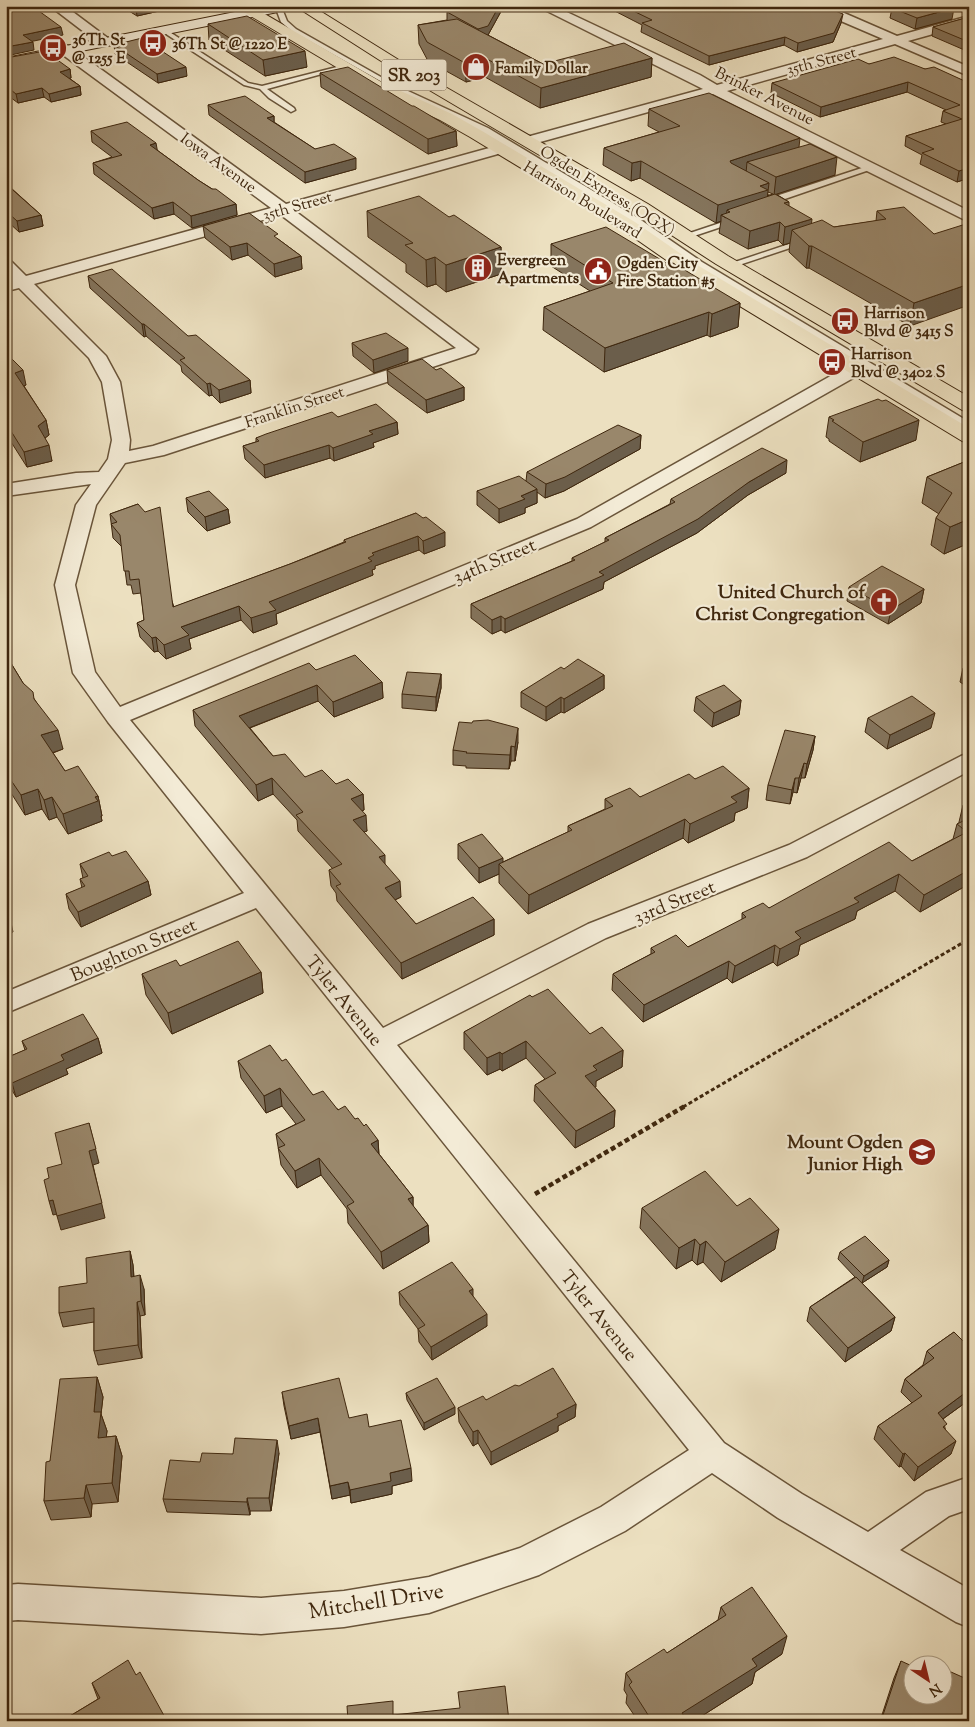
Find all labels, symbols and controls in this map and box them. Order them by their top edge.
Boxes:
bus stop icon: 36Th St @ 1220 E [138,28,168,58]
place label: 36Th St @ 1255 E [72,30,126,71]
bus stop icon: 36Th St @ 1255 E [38,33,68,63]
place label: 36Th St @ 1220 E [172,34,288,57]
street label: 35th Street [784,42,860,83]
shop icon: Family Dollar [461,52,491,82]
place label: Family Dollar [495,58,589,81]
road number: SR 203 [382,60,446,90]
street label: Brinker Avenue [710,62,818,132]
street label: Iowa Avenue [174,128,261,200]
street label: Ogden Express (OGX) [535,141,679,243]
street label: Harrison Boulevard [518,157,645,246]
street label: 35th Street [260,186,336,228]
place label: Evergreen Apartments [497,250,579,291]
building icon: Evergreen Apartments [463,253,493,283]
place label: Ogden City Fire Station #5 [617,253,715,294]
public building icon: Ogden City Fire Station #5 [583,256,613,286]
place label: Harrison Blvd @ 3415 S [864,303,954,344]
bus stop icon: Harrison Blvd @ 3415 S [830,306,860,336]
place label: Harrison Blvd @ 3402 S [851,344,945,385]
bus stop icon: Harrison Blvd @ 3402 S [817,347,847,377]
street label: Franklin Street [242,381,348,435]
street label: 34th Street [449,533,541,592]
place label: United Church of Christ Congregation [695,580,866,629]
church icon: United Church of Christ Congregation [869,587,899,617]
street label: 33rd Street [630,874,720,932]
street label: Boughton Street [67,912,202,990]
street label: Tyler Avenue [298,950,388,1053]
place label: Mount Ogden Junior High [787,1130,904,1179]
school or university icon: Mount Ogden Junior High [907,1137,937,1167]
street label: Tyler Avenue [553,1265,643,1368]
street label: Mitchell Drive [307,1576,446,1629]
north arrow [902,1654,952,1704]
text: N [924,1678,945,1700]

